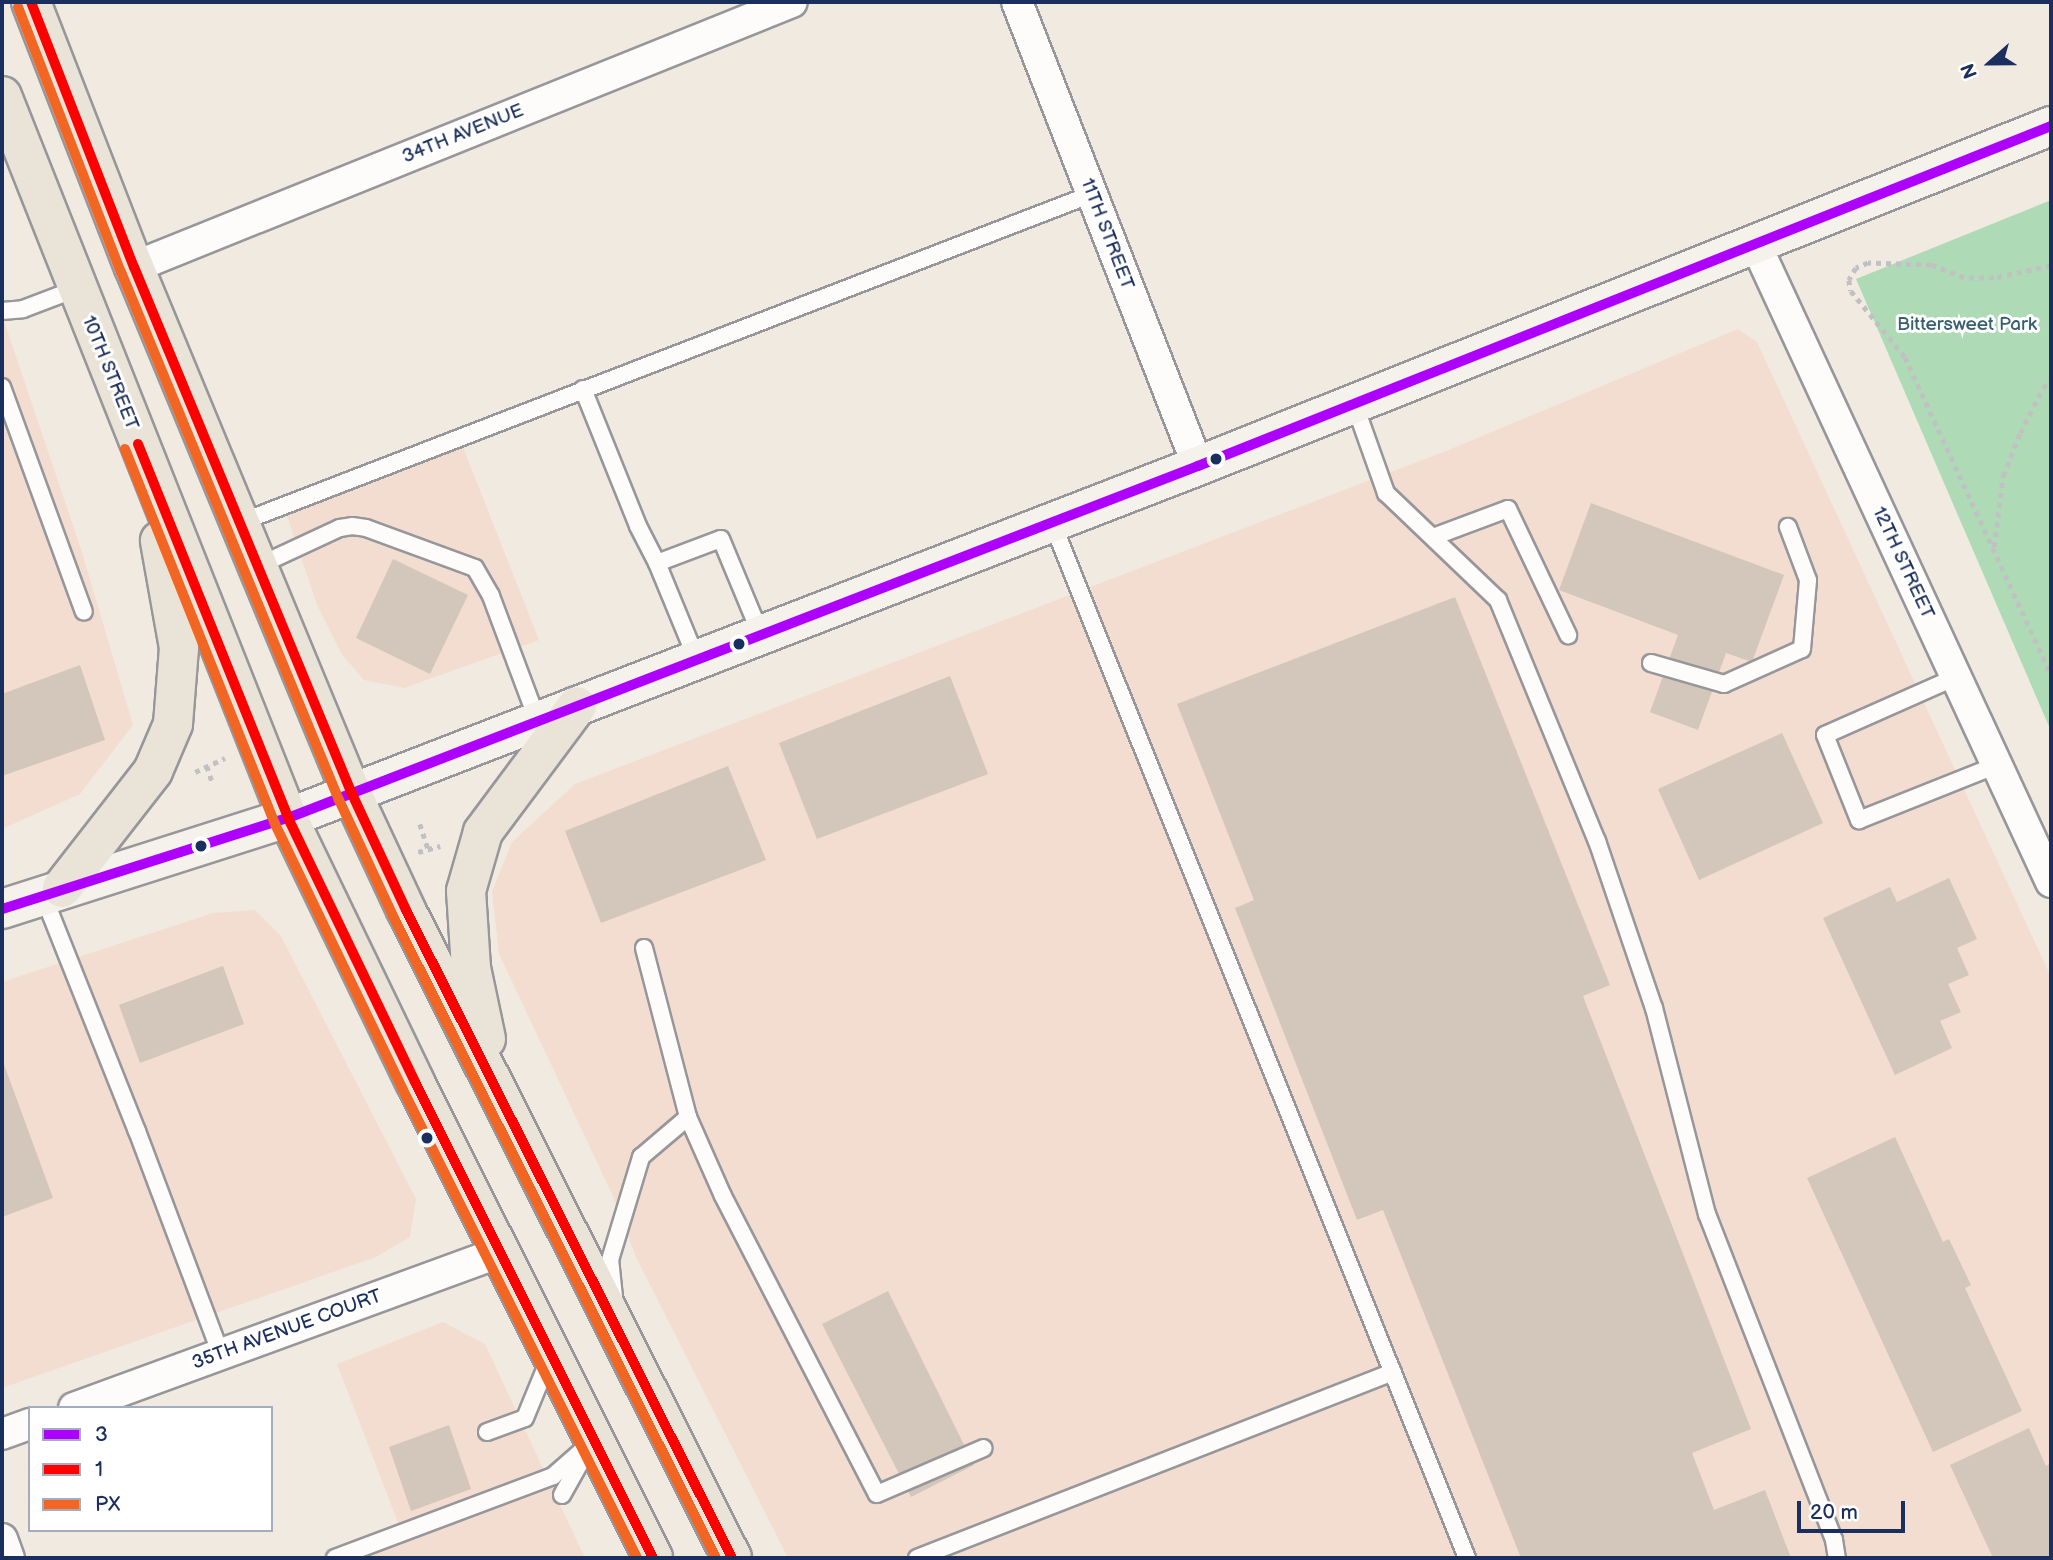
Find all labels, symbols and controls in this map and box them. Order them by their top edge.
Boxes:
north arrow [1955,28,2025,98]
text: N [1957,60,1983,81]
street label: 34TH AVENUE [399,99,527,169]
street label: 11TH STREET [1075,175,1139,293]
street label: 10TH STREET [77,312,143,434]
park label: Bittersweet Park [1897,314,2037,336]
unlabelled marker [1209,452,1223,466]
street label: 12TH STREET [1867,503,1939,623]
unlabelled marker [732,637,746,651]
unlabelled marker [194,839,208,853]
unlabelled marker [420,1131,434,1145]
street label: 35TH AVENUE COURT [189,1285,385,1375]
legend [28,1406,273,1532]
text: 3 [95,1422,108,1447]
text: 1 [95,1457,103,1482]
scale bar [1801,1486,1910,1530]
text: PX [95,1492,120,1517]
text: 20 m [1810,1500,1858,1525]

